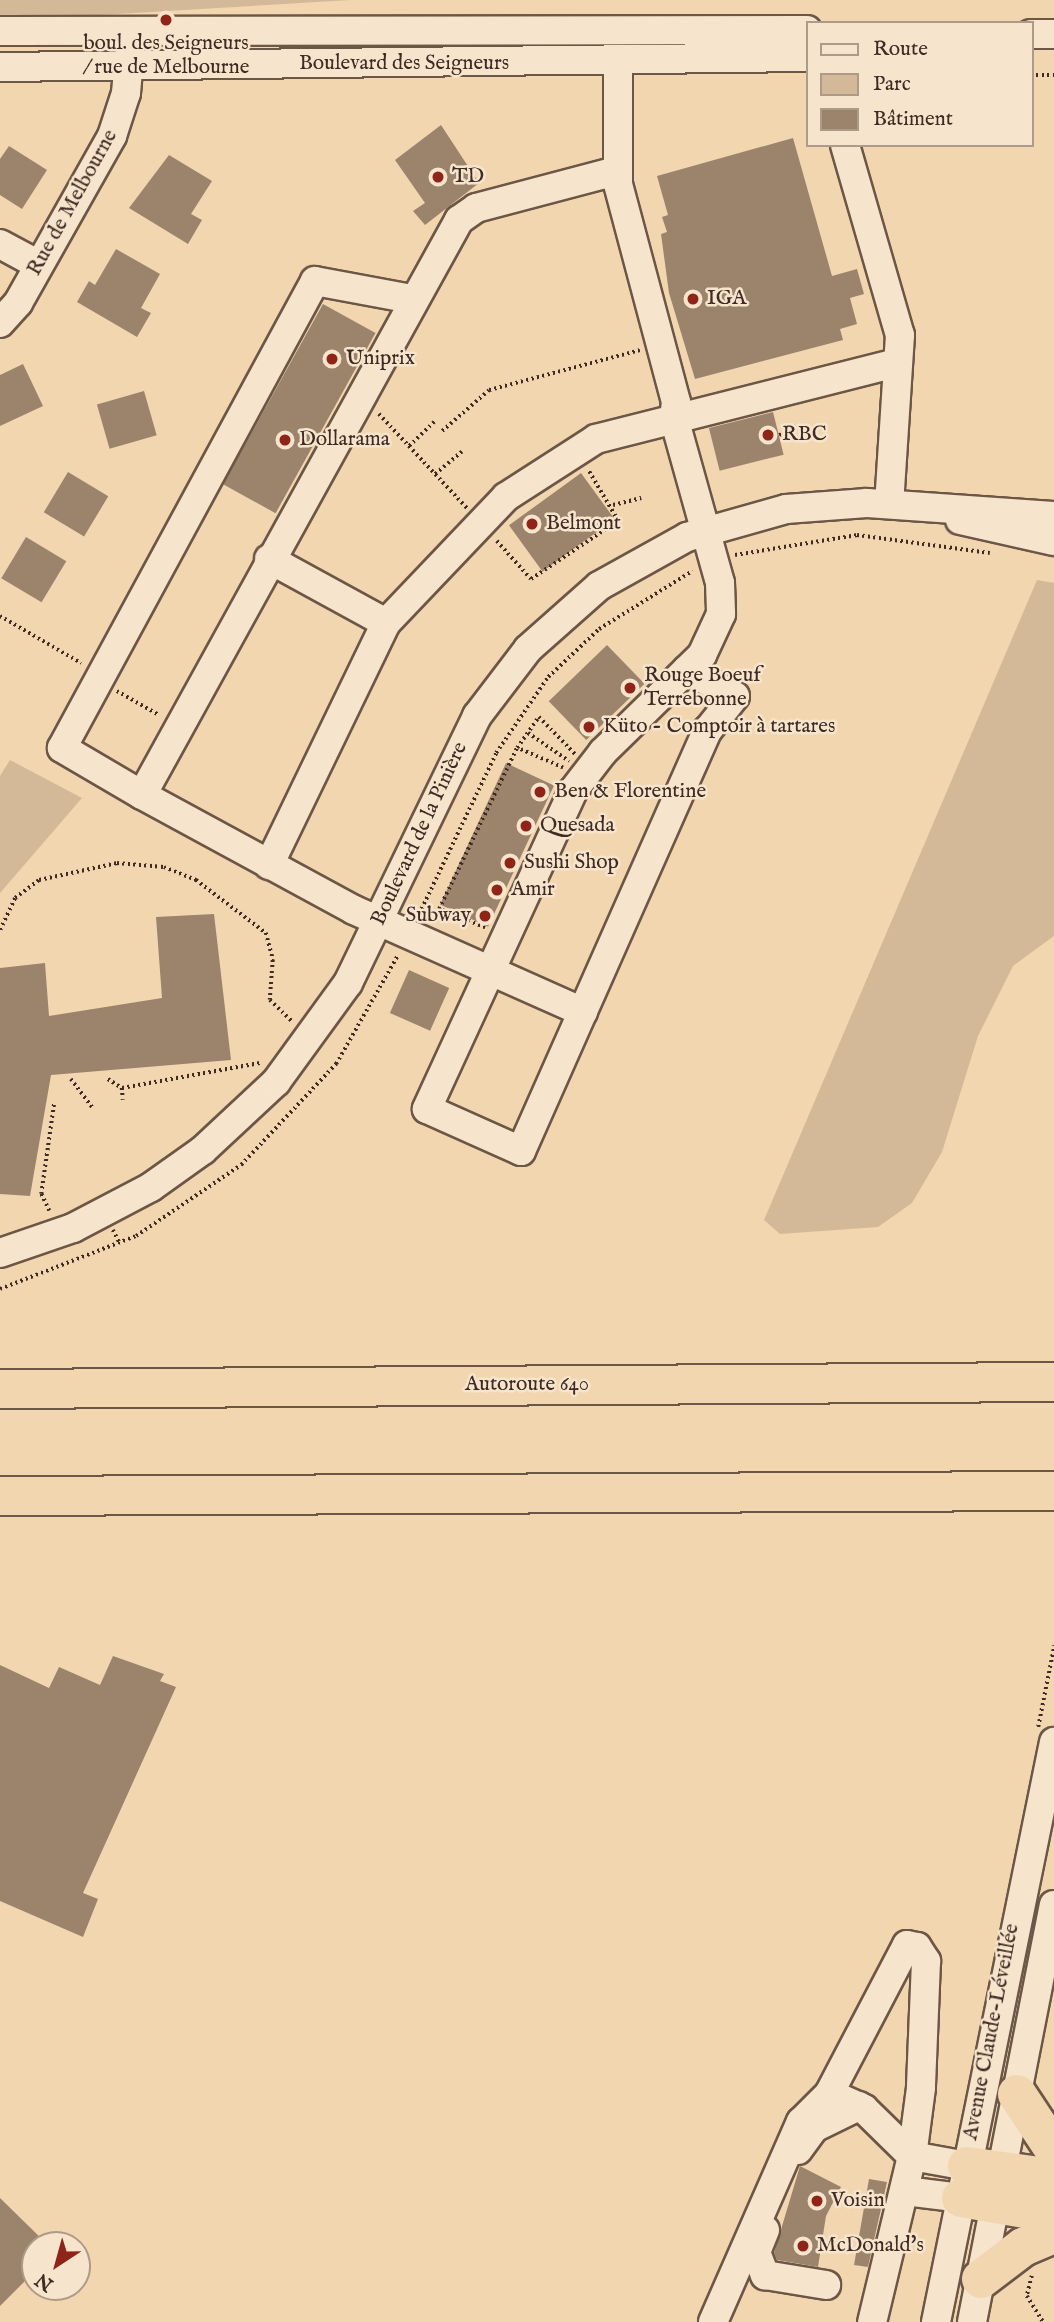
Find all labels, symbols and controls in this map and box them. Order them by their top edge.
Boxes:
marker: boul. des Seigneurs / rue de Melbourne [158,12,174,28]
legend [806,21,1033,147]
place label: boul. des Seigneurs / rue de Melbourne [83,31,249,81]
text: Route [873,36,928,63]
street label: Boulevard des Seigneurs [299,51,509,77]
text: Parc [873,71,911,98]
text: Bâtiment [873,106,953,133]
street label: Rue de Melbourne [22,125,124,281]
place label: TD [452,164,484,190]
marker: TD [430,169,446,185]
place label: IGA [707,286,747,312]
marker: IGA [685,291,701,307]
place label: Uniprix [346,346,415,372]
marker: Uniprix [324,351,340,367]
place label: RBC [782,422,827,448]
place label: Dollarama [299,427,390,453]
marker: RBC [760,427,776,443]
marker: Dollarama [277,432,293,448]
place label: Belmont [546,511,621,537]
marker: Belmont [524,516,540,532]
place label: Rouge Boeuf Terrebonne [644,663,761,713]
marker: Rouge Boeuf Terrebonne [622,680,638,696]
place label: Küto - Comptoir à tartares [603,714,835,740]
marker: Küto - Comptoir à tartares [581,719,597,735]
street label: Boulevard de la Pinière [366,738,474,930]
place label: Ben & Florentine [554,779,706,805]
marker: Ben & Florentine [532,784,548,800]
place label: Quesada [540,813,614,839]
marker: Quesada [518,818,534,834]
place label: Sushi Shop [524,850,619,876]
marker: Sushi Shop [502,855,518,871]
place label: Amir [511,877,555,903]
marker: Amir [489,882,505,898]
place label: Subway [405,903,471,929]
marker: Subway [477,908,493,924]
street label: Autoroute 640 [465,1372,589,1398]
street label: Avenue Claude-Léveillée [959,1922,1025,2142]
place label: Voisin [831,2188,885,2214]
marker: Voisin [809,2193,825,2209]
north arrow [21,2231,91,2301]
place label: McDonald's [817,2233,924,2259]
marker: McDonald's [795,2238,811,2254]
text: N [31,2267,59,2296]

